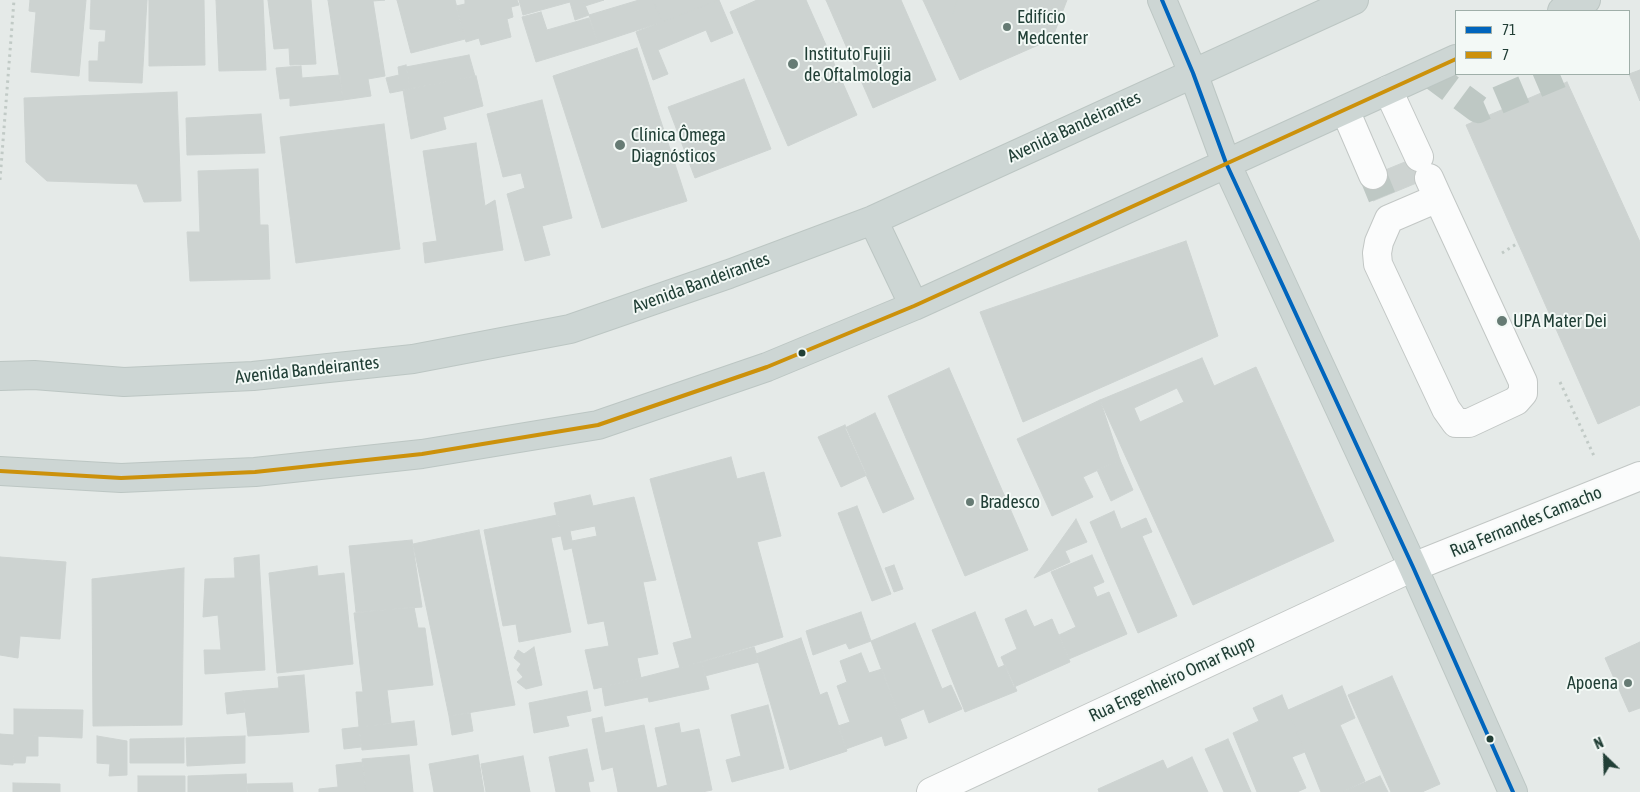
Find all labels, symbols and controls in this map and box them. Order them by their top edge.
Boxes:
place label: Edifício Medcenter [1017,6,1088,48]
legend [1455,10,1630,75]
marker: Edifício Medcenter [1001,21,1013,33]
text: 71 [1502,21,1516,38]
place label: Instituto Fujii de Oftalmologia [804,43,912,86]
text: 7 [1502,46,1509,63]
marker: Instituto Fujii de Oftalmologia [786,57,800,71]
street label: Avenida Bandeirantes [1004,87,1144,167]
place label: Clínica Ômega Diagnósticos [631,124,726,166]
marker: Clínica Ômega Diagnósticos [613,138,627,152]
street label: Avenida Bandeirantes [629,248,773,318]
place label: UPA Mater Dei [1513,310,1607,332]
marker: UPA Mater Dei [1495,314,1509,328]
unlabelled marker [797,348,807,358]
street label: Avenida Bandeirantes [234,352,380,388]
street label: Rua Fernandes Camacho [1447,482,1605,562]
place label: Bradesco [980,491,1040,513]
marker: Bradesco [964,496,976,508]
street label: Rua Engenheiro Omar Rupp [1085,631,1259,727]
place label: Apoena [1567,672,1618,694]
marker: Apoena [1622,677,1634,689]
north arrow [1580,732,1630,782]
unlabelled marker [1485,734,1495,744]
text: N [1592,734,1606,752]

